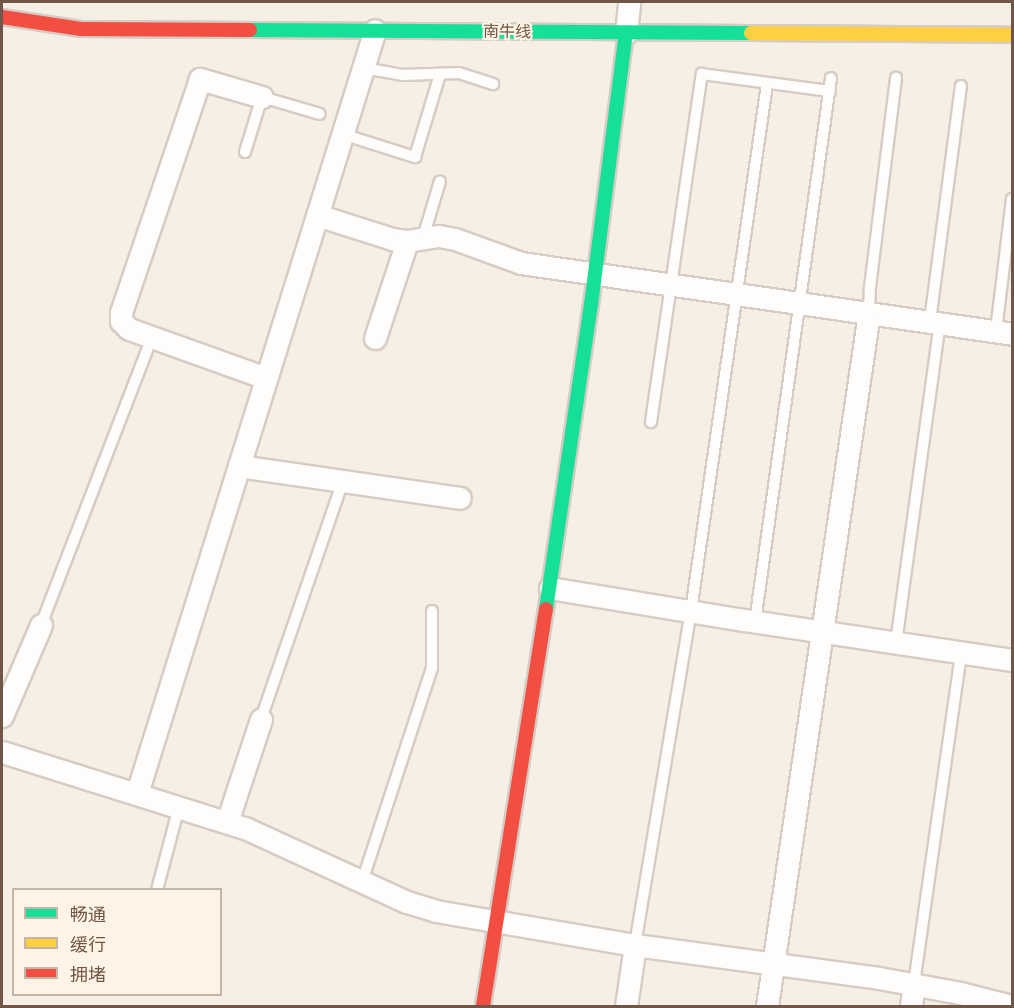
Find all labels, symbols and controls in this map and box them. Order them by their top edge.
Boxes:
street label: 南牛线 [483,22,531,42]
legend [12,888,222,996]
text: 畅通 [70,903,106,926]
text: 缓行 [70,933,106,956]
text: 拥堵 [70,963,106,986]

